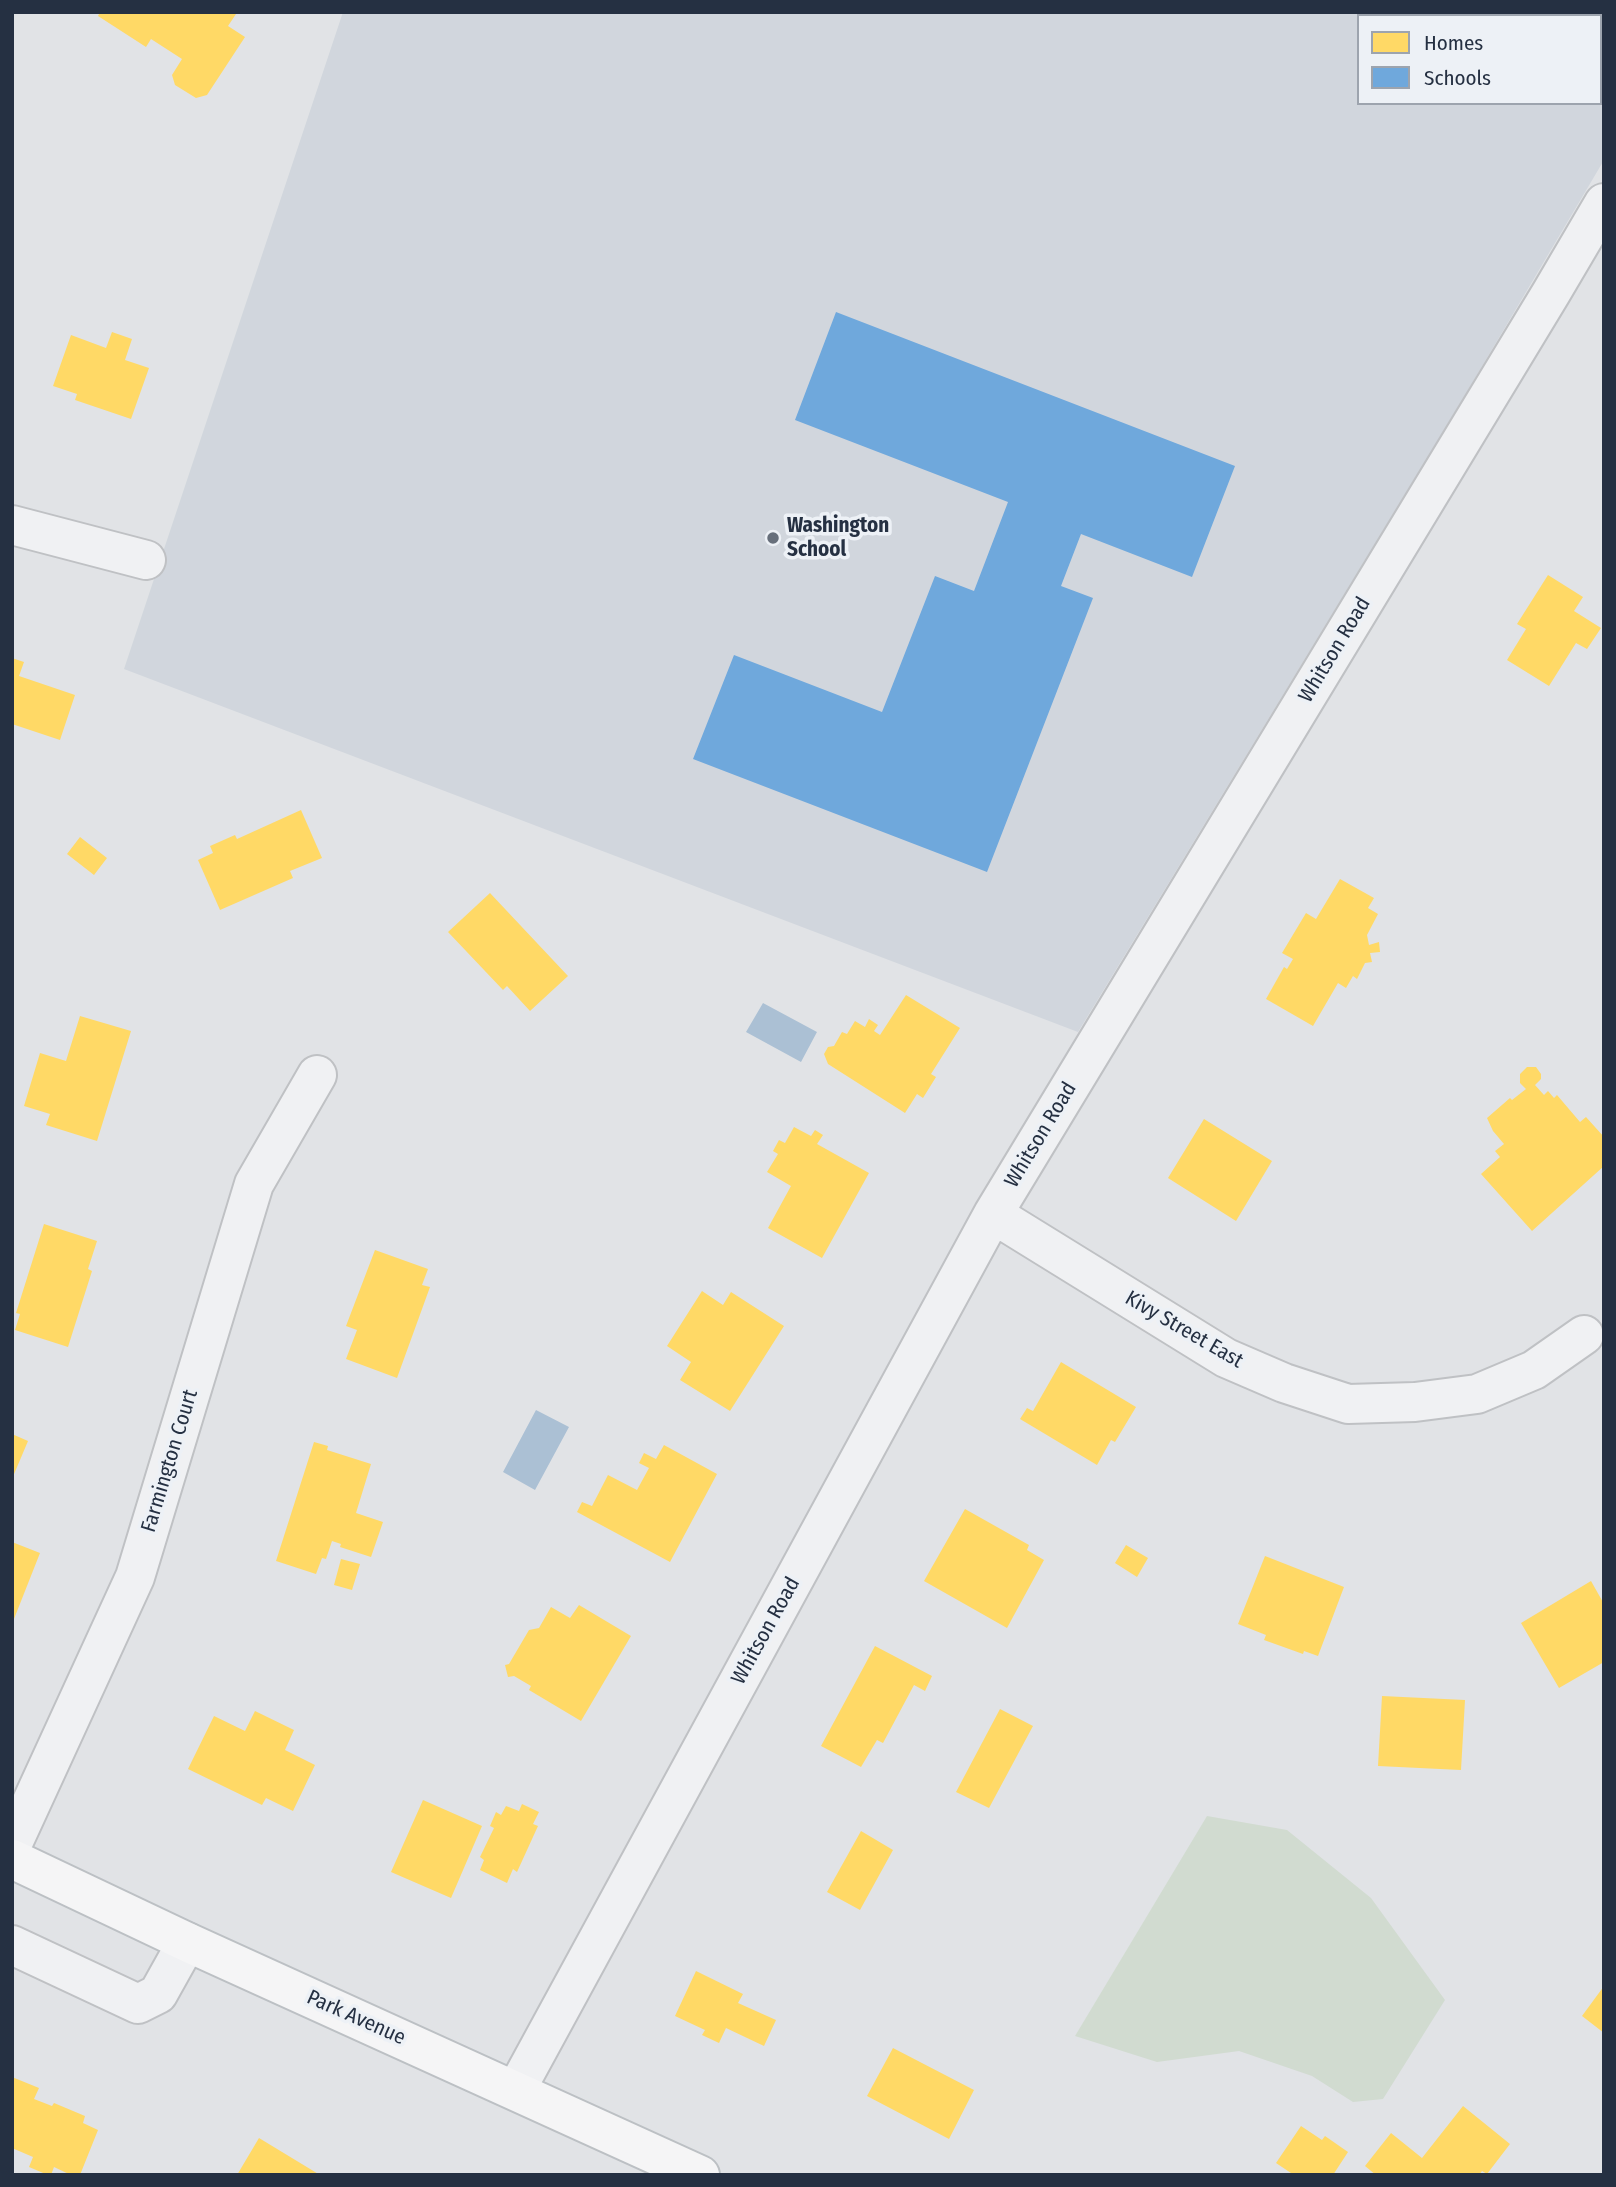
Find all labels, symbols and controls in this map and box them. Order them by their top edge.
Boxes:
legend [1357,14,1602,105]
text: Homes [1424,30,1483,56]
text: Schools [1424,65,1491,91]
place label: Washington School [787,513,889,563]
marker: Washington School [765,530,781,546]
street label: Whitson Road [1294,593,1376,707]
street label: Whitson Road [1000,1078,1082,1192]
street label: Kivy Street East [1120,1286,1248,1374]
street label: Farmington Court [136,1387,204,1535]
street label: Whitson Road [726,1573,806,1689]
street label: Park Avenue [303,1985,409,2051]

